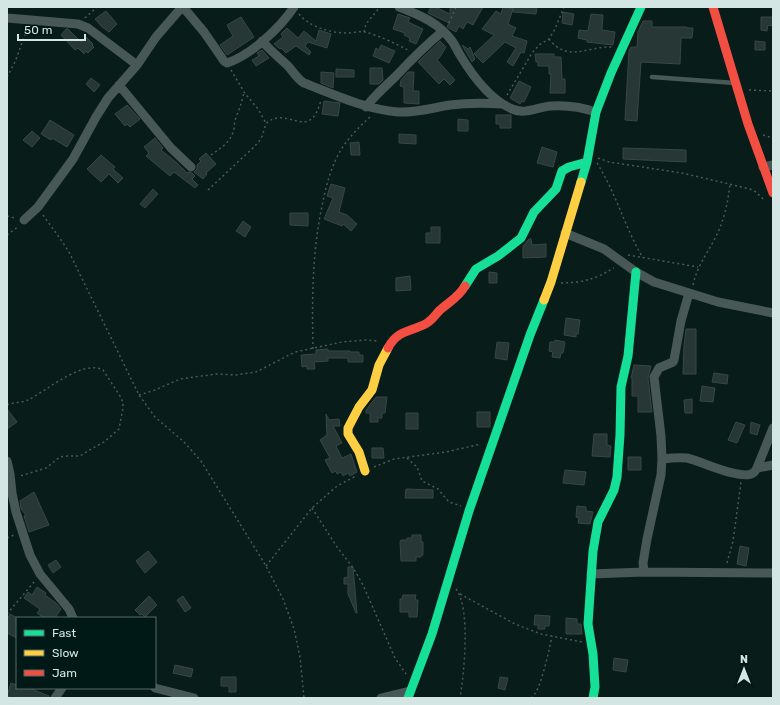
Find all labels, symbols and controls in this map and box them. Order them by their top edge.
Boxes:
scale bar [18,16,85,42]
text: 50 m [24,23,52,37]
legend [16,617,156,689]
text: Fast [52,626,76,640]
text: Slow [52,646,79,660]
north arrow [724,649,764,689]
text: N [740,653,748,666]
text: Jam [52,666,77,680]

